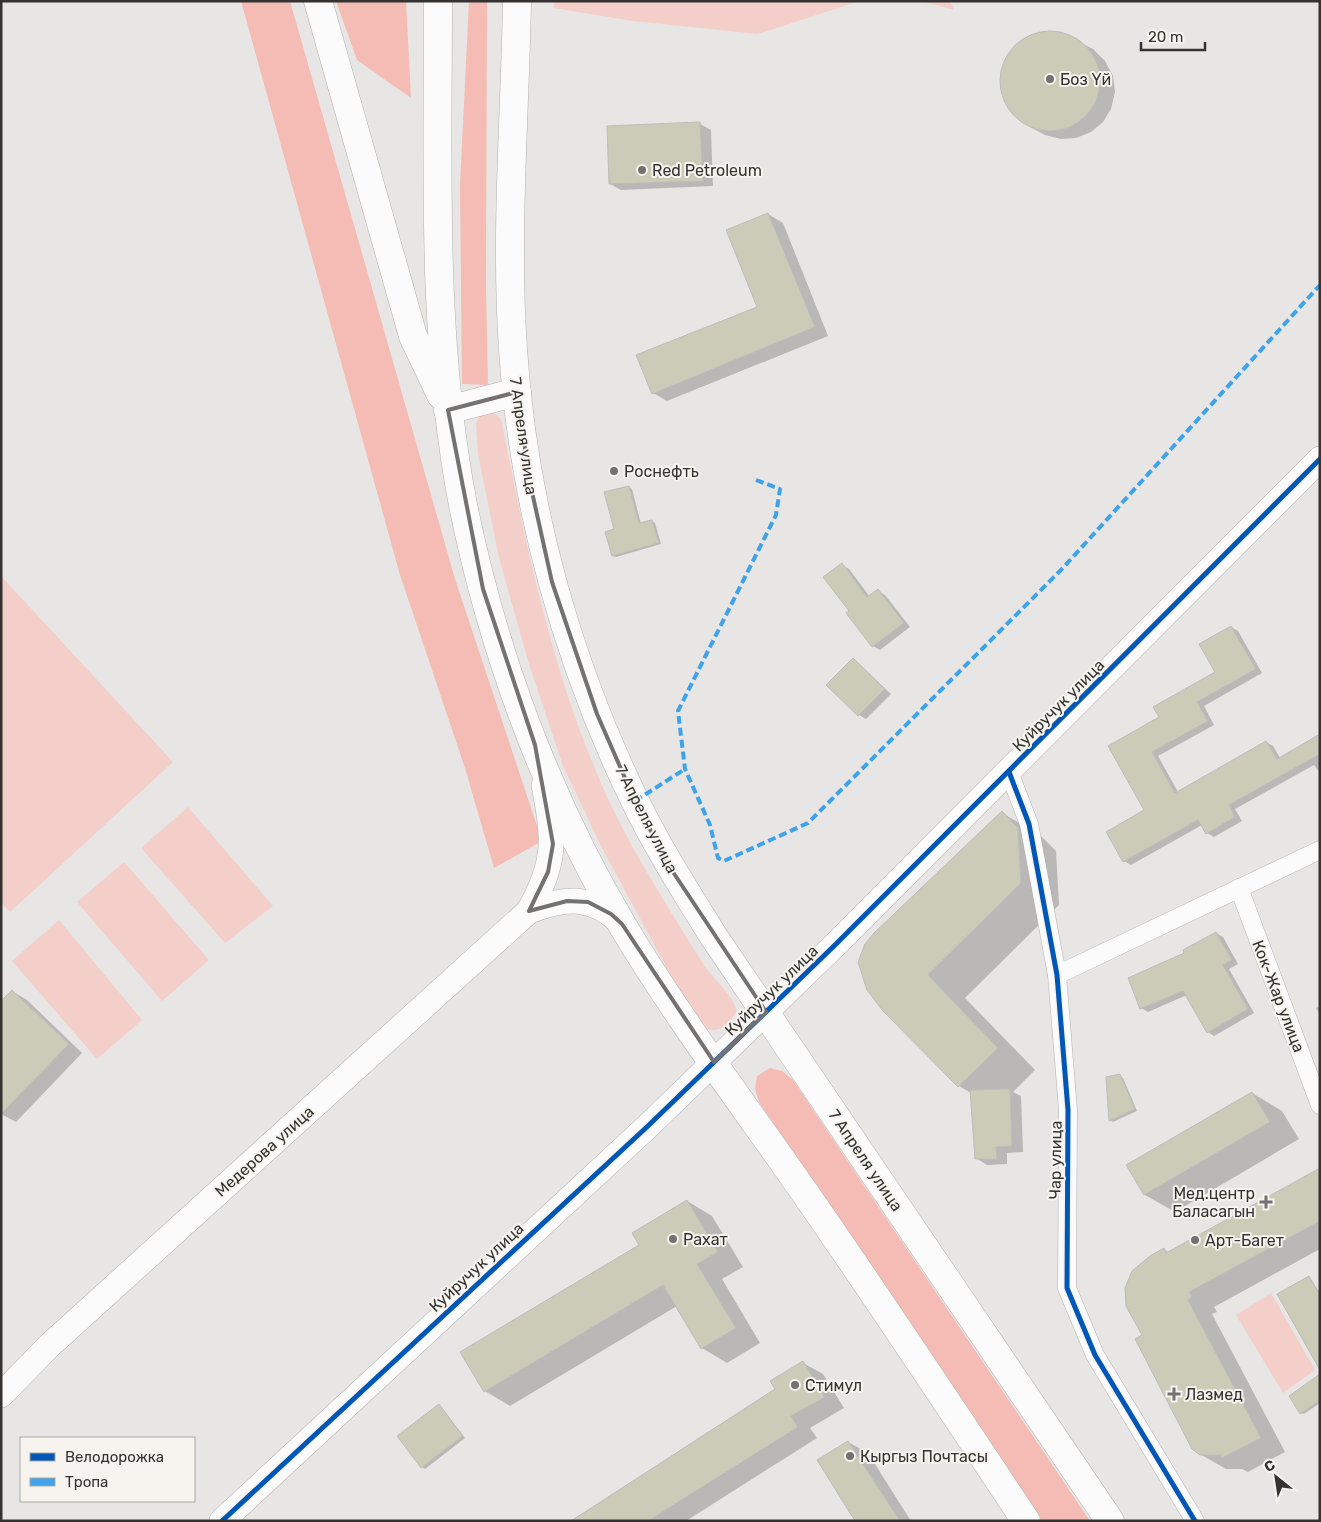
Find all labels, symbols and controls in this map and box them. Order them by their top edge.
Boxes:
scale bar [1141,20,1205,52]
text: 20 m [1148,28,1183,46]
place label: Боз Үй [1060,70,1111,89]
marker: Боз Үй [1044,73,1056,85]
place label: Red Petroleum [652,161,762,180]
marker: Red Petroleum [636,164,648,176]
street label: 7 Апреля улица [506,376,541,496]
place label: Роснефть [624,462,699,481]
marker: Роснефть [608,465,620,477]
street label: Куйручук улица [1008,655,1108,755]
street label: 7 Апреля улица [611,762,682,876]
street label: Кок-Жар улица [1248,937,1309,1055]
street label: Куйручук улица [721,941,822,1040]
street label: Медерова улица [211,1102,318,1201]
street label: 7 Апреля улица [825,1106,907,1215]
street label: Чар улица [1045,1120,1066,1200]
place label: Мед.центр Баласагын [1172,1184,1255,1221]
marker: Мед.центр Баласагын [1259,1195,1273,1209]
street label: Куйручук улица [425,1219,527,1316]
place label: Рахат [683,1230,728,1249]
place label: Арт-Багет [1205,1231,1284,1250]
marker: Рахат [667,1233,679,1245]
marker: Арт-Багет [1189,1234,1201,1246]
place label: Стимул [805,1376,862,1395]
marker: Стимул [789,1379,801,1391]
place label: Лазмед [1185,1385,1243,1404]
marker: Лазмед [1167,1387,1181,1401]
legend [20,1437,195,1502]
place label: Кыргыз Почтасы [860,1447,988,1466]
text: Велодорожка [65,1448,164,1466]
marker: Кыргыз Почтасы [844,1450,856,1462]
north arrow [1251,1452,1301,1502]
text: С [1261,1456,1278,1476]
text: Тропа [65,1473,108,1491]

